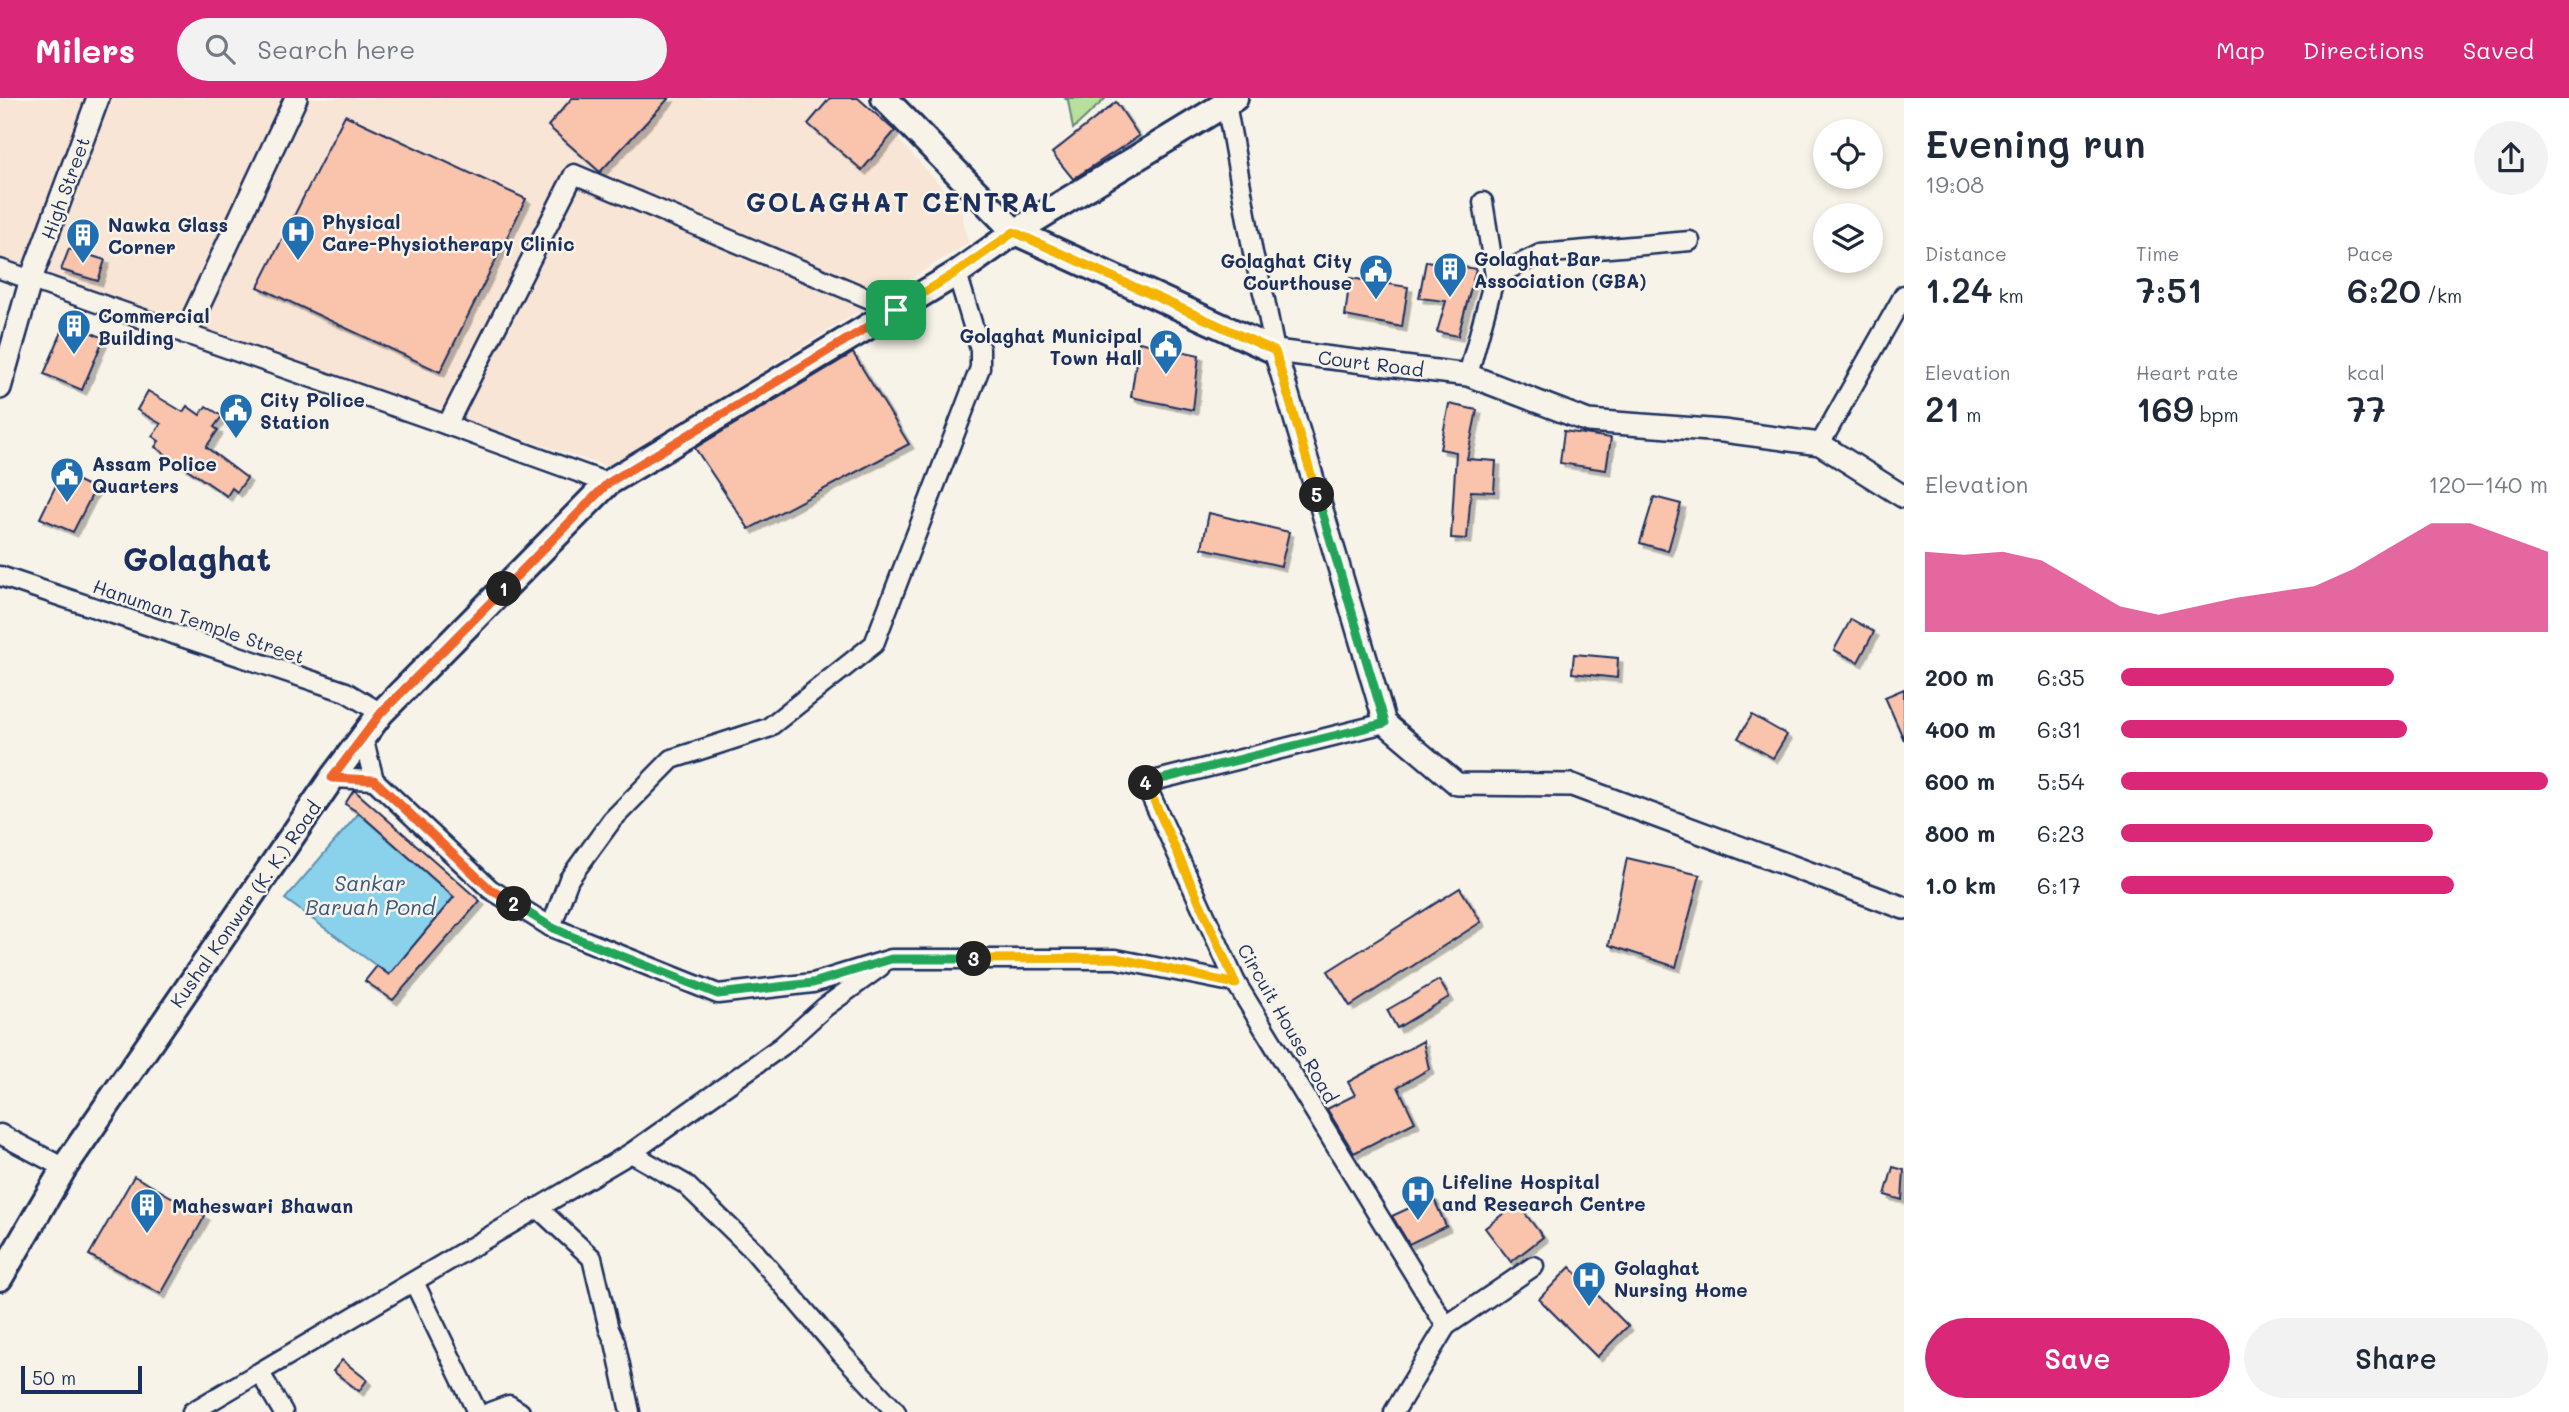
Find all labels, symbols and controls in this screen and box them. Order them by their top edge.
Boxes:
search box [177,18,667,81]
text: Milers [35,28,135,71]
icon: search [201,30,239,68]
text: Search here [257,32,415,66]
text: Map [2216,34,2265,65]
text: Directions [2303,34,2425,65]
text: Saved [2463,34,2534,65]
text: Evening run [1925,118,2146,168]
map controls [1813,119,1883,273]
button: locate [1813,119,1883,189]
button: share [2474,121,2548,195]
street label: High Street [35,133,95,243]
text: 19:08 [1925,169,1984,199]
district label: GOLAGHAT CENTRAL [746,185,1058,219]
button: layers [1813,203,1883,273]
place label: Physical Care-Physiotherapy Clinic [322,209,575,256]
place label: Nawka Glass Corner [108,212,228,259]
hospital icon: Physical Care-Physiotherapy Clinic [279,213,317,262]
building icon: Nawka Glass Corner [64,216,102,265]
text: Distance [1925,241,2007,266]
text: Time [2136,241,2179,266]
text: Pace [2347,241,2393,266]
place label: Golaghat Bar Association (GBA) [1474,246,1647,293]
place label: Golaghat City Courthouse [1220,248,1352,295]
building icon: Golaghat Bar Association (GBA) [1431,250,1469,299]
public building icon: Golaghat City Courthouse [1357,252,1395,301]
text: 1.24 [1925,266,1992,312]
text: 7:51 [2136,266,2203,312]
text: 6:20 [2347,266,2421,312]
pin [866,280,926,340]
text: km [1992,283,2024,308]
text: /km [2421,283,2462,308]
icon: arrive [877,291,915,329]
place label: Commercial Building [98,303,210,350]
building icon: Commercial Building [55,307,93,356]
place label: Golaghat Municipal Town Hall [960,323,1142,370]
public building icon: Golaghat Municipal Town Hall [1147,327,1185,376]
street label: Court Road [1317,344,1425,382]
text: Elevation [1925,360,2010,385]
text: Heart rate [2136,360,2239,385]
text: kcal [2347,360,2385,385]
text: 21 [1925,385,1960,431]
text: 169 [2136,385,2194,431]
text: 77 [2347,385,2386,431]
place label: City Police Station [260,387,365,434]
public building icon: City Police Station [217,391,255,440]
text: m [1960,402,1981,427]
text: bpm [2194,402,2239,427]
place label: Assam Police Quarters [92,451,217,498]
public building icon: Assam Police Quarters [48,455,86,504]
text: Elevation [1925,469,2028,499]
text: 120–140 m [2428,469,2548,499]
pin: 5 [1300,478,1334,512]
text: 5 [1311,482,1322,507]
district label: Golaghat [123,536,271,579]
pin: 1 [486,572,522,606]
street label: Hanuman Temple Street [90,573,308,669]
text: 1 [499,576,508,601]
text: 200 m [1925,662,1994,692]
text: 6:35 [2037,662,2085,692]
text: 400 m [1925,714,1996,744]
text: 6:31 [2037,714,2082,744]
pin: 4 [1128,766,1164,800]
text: 600 m [1925,766,1995,796]
text: 5:54 [2037,766,2084,796]
text: 4 [1139,770,1152,795]
street label: Kushal Konwar (K. K.) Road [164,796,326,1012]
text: 800 m [1925,818,1995,848]
text: 6:23 [2037,818,2084,848]
water label: Sankar Baruah Pond [305,869,437,920]
text: 1.0 km [1925,870,1996,900]
text: 6:17 [2037,870,2081,900]
pin: 2 [496,886,532,922]
text: 2 [508,891,519,916]
street label: Circuit House Road [1232,939,1344,1107]
pin: 3 [956,942,992,976]
text: 3 [968,946,979,971]
place label: Lifeline Hospital and Research Centre [1442,1169,1646,1216]
hospital icon: Lifeline Hospital and Research Centre [1399,1173,1437,1222]
building icon: Maheswari Bhawan [128,1186,166,1235]
place label: Maheswari Bhawan [172,1193,353,1218]
place label: Golaghat Nursing Home [1614,1255,1748,1302]
hospital icon: Golaghat Nursing Home [1570,1259,1608,1308]
button: Save [1925,1318,2230,1398]
button: Share [2244,1318,2548,1398]
scale bar [21,1363,142,1395]
text: 50 m [32,1365,76,1390]

